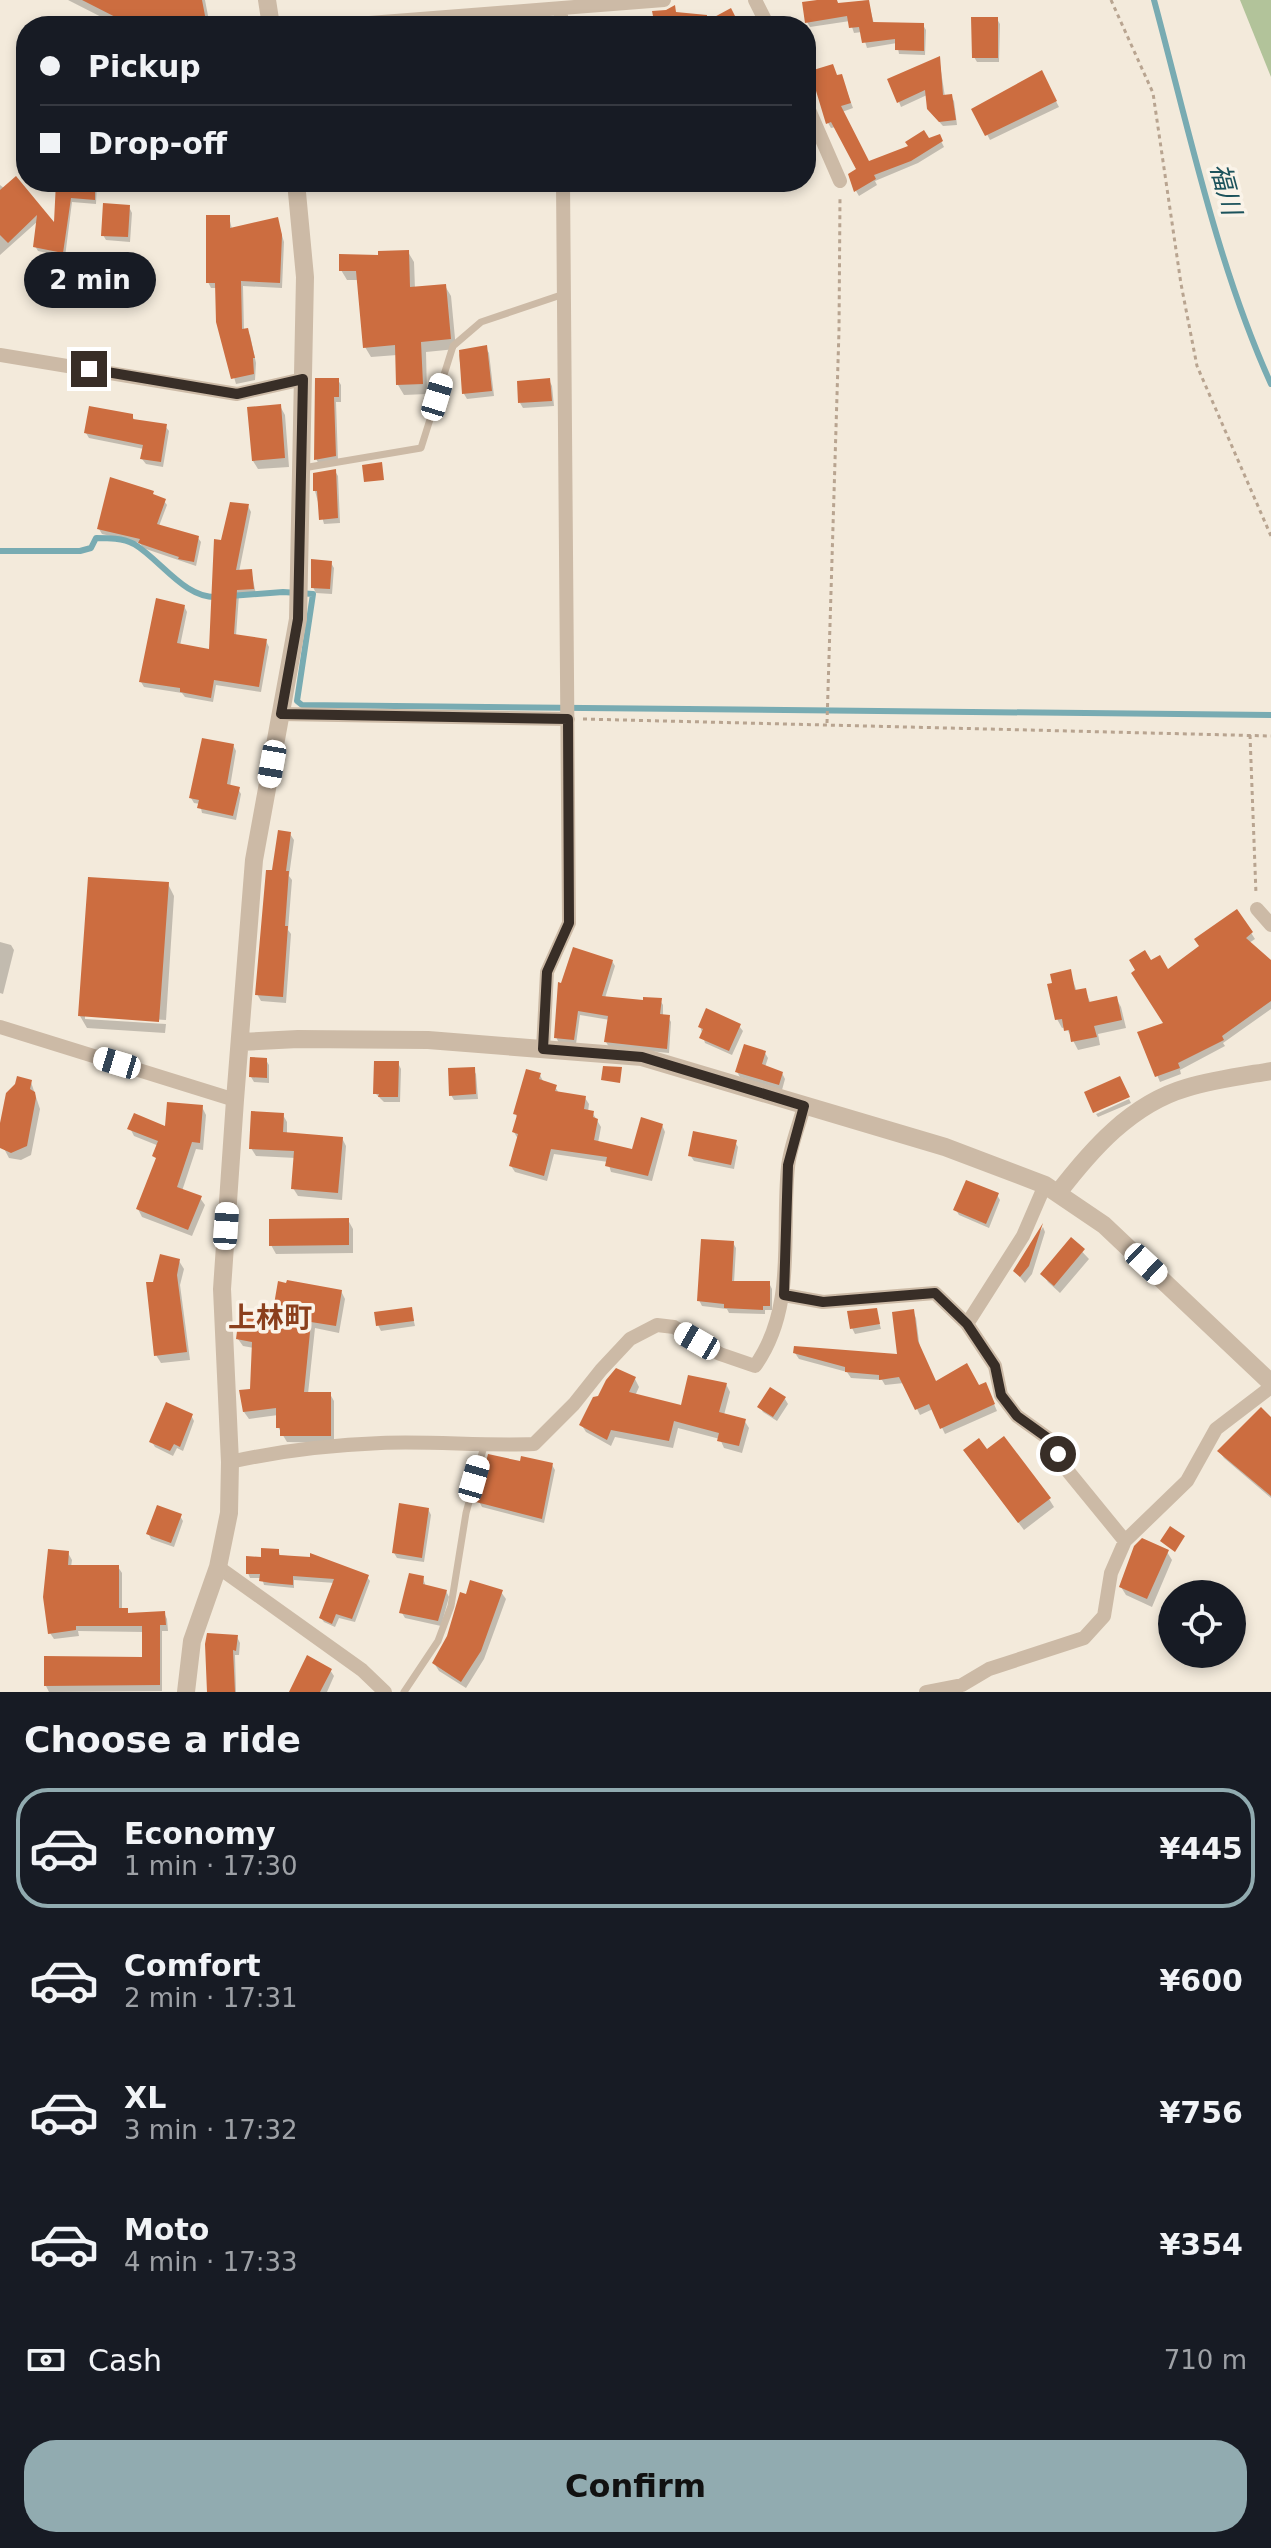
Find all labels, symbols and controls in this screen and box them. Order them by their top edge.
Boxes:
text: Pickup [88,49,201,84]
text: Drop-off [88,126,227,161]
water label: 福川 [1205,160,1248,221]
callout: 2 min [23,253,155,309]
text: 2 min [49,265,131,295]
route end [71,351,107,387]
car [419,371,455,423]
car [256,738,288,790]
car [91,1045,143,1081]
car [212,1201,240,1251]
car [1120,1239,1172,1289]
district label: 上林町 [228,1301,312,1334]
car [670,1319,724,1363]
route start [1040,1436,1076,1472]
car [456,1453,492,1505]
map controls [1158,1580,1246,1668]
button: locate [1158,1580,1246,1668]
text: Choose a ride [24,1719,301,1760]
icon: car [28,1812,100,1884]
text: Economy [124,1816,276,1851]
text: ¥445 [1160,1831,1243,1866]
text: 1 min · 17:30 [124,1851,298,1881]
icon: car [28,1944,100,2016]
text: Comfort [124,1948,261,1983]
text: ¥600 [1160,1963,1243,1998]
text: 2 min · 17:31 [124,1983,298,2013]
icon: car [28,2076,100,2148]
text: XL [124,2080,166,2115]
text: ¥756 [1160,2095,1243,2130]
text: 3 min · 17:32 [124,2115,298,2145]
icon: car [28,2208,100,2280]
text: Moto [124,2212,209,2247]
text: ¥354 [1160,2227,1243,2262]
text: 4 min · 17:33 [124,2247,298,2277]
icon: cash [24,2338,68,2382]
text: Cash [88,2343,162,2378]
text: 710 m [1164,2345,1247,2375]
button: Confirm [24,2440,1247,2532]

